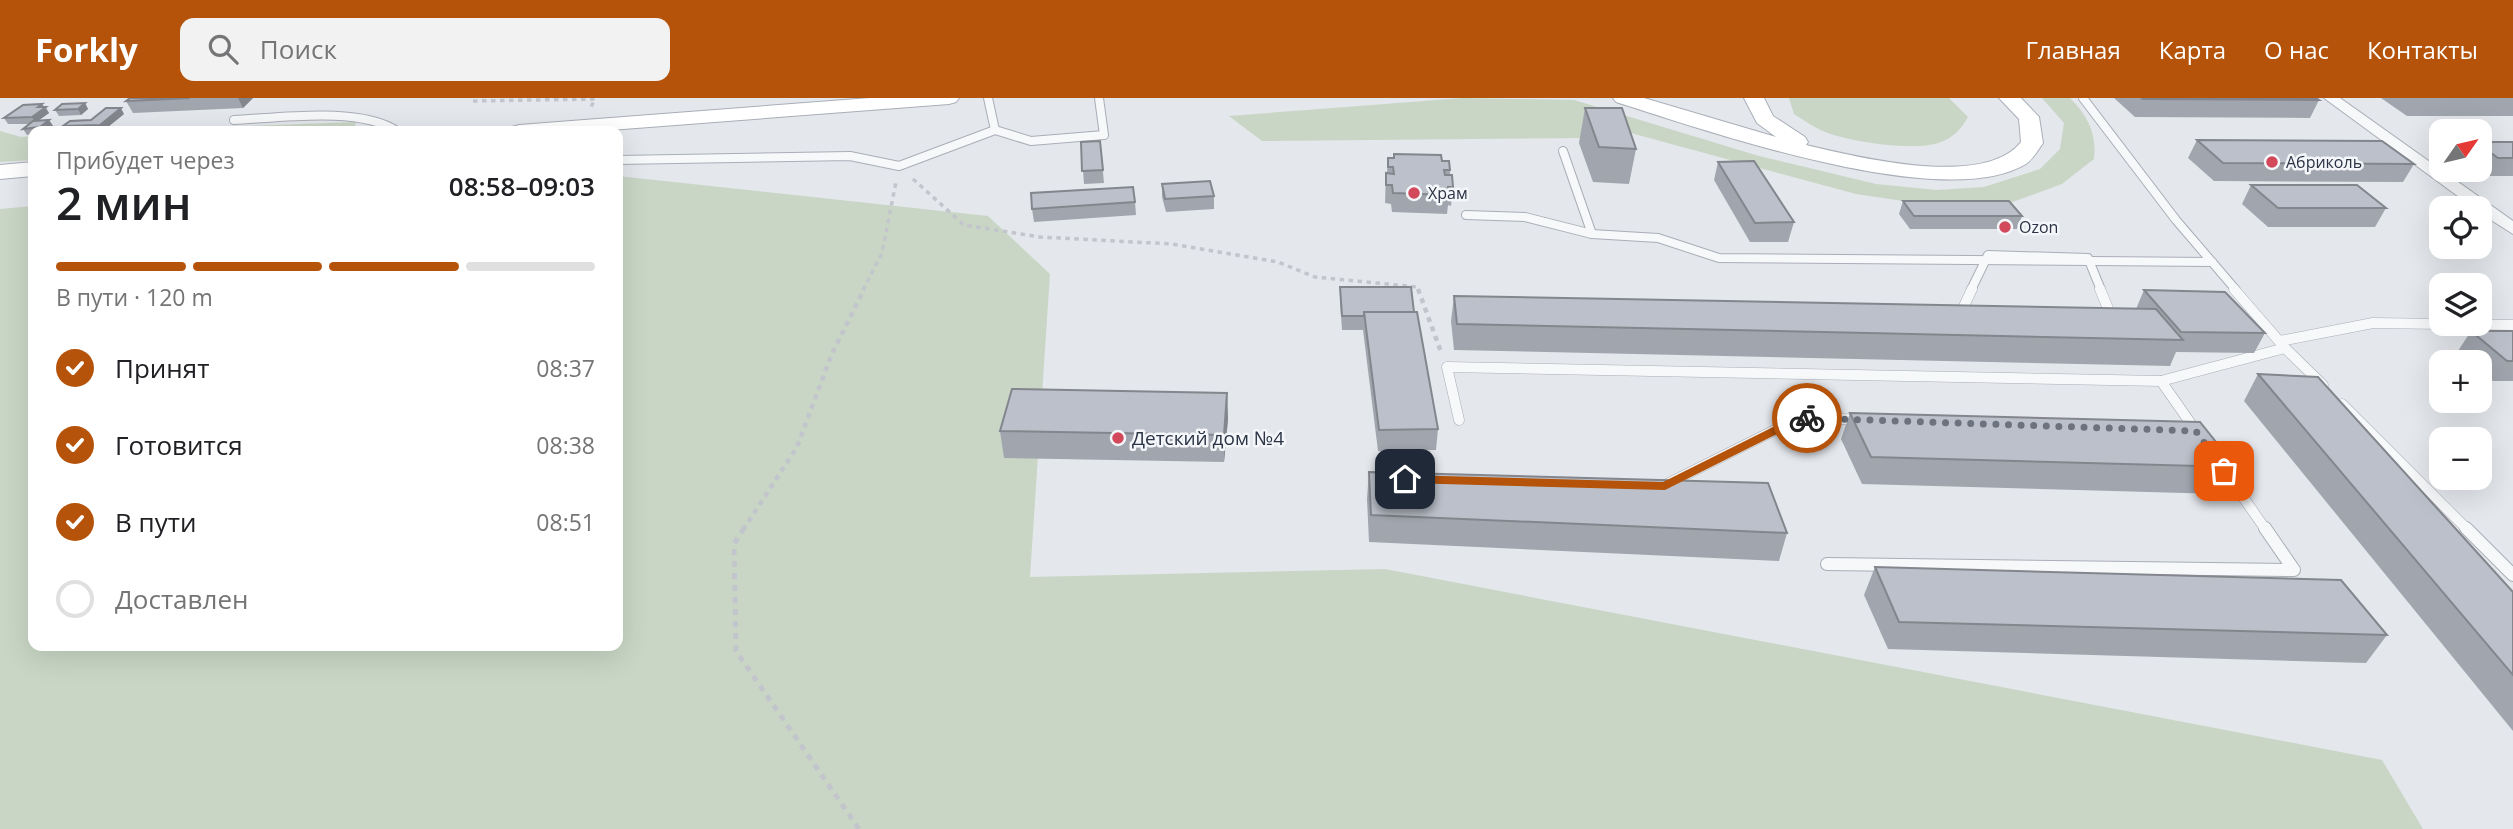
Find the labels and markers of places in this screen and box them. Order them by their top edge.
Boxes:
place label: Абриколь [2286,151,2362,173]
marker: Абриколь [2264,154,2280,170]
place label: Храм [1428,182,1468,204]
marker: Храм [1406,185,1422,201]
place label: Ozon [2019,216,2058,238]
marker: Ozon [1997,219,2013,235]
place label: Детский дом №4 [1132,425,1284,451]
marker: Детский дом №4 [1110,430,1126,446]
pin [2194,441,2254,501]
pin [1375,449,1435,509]

